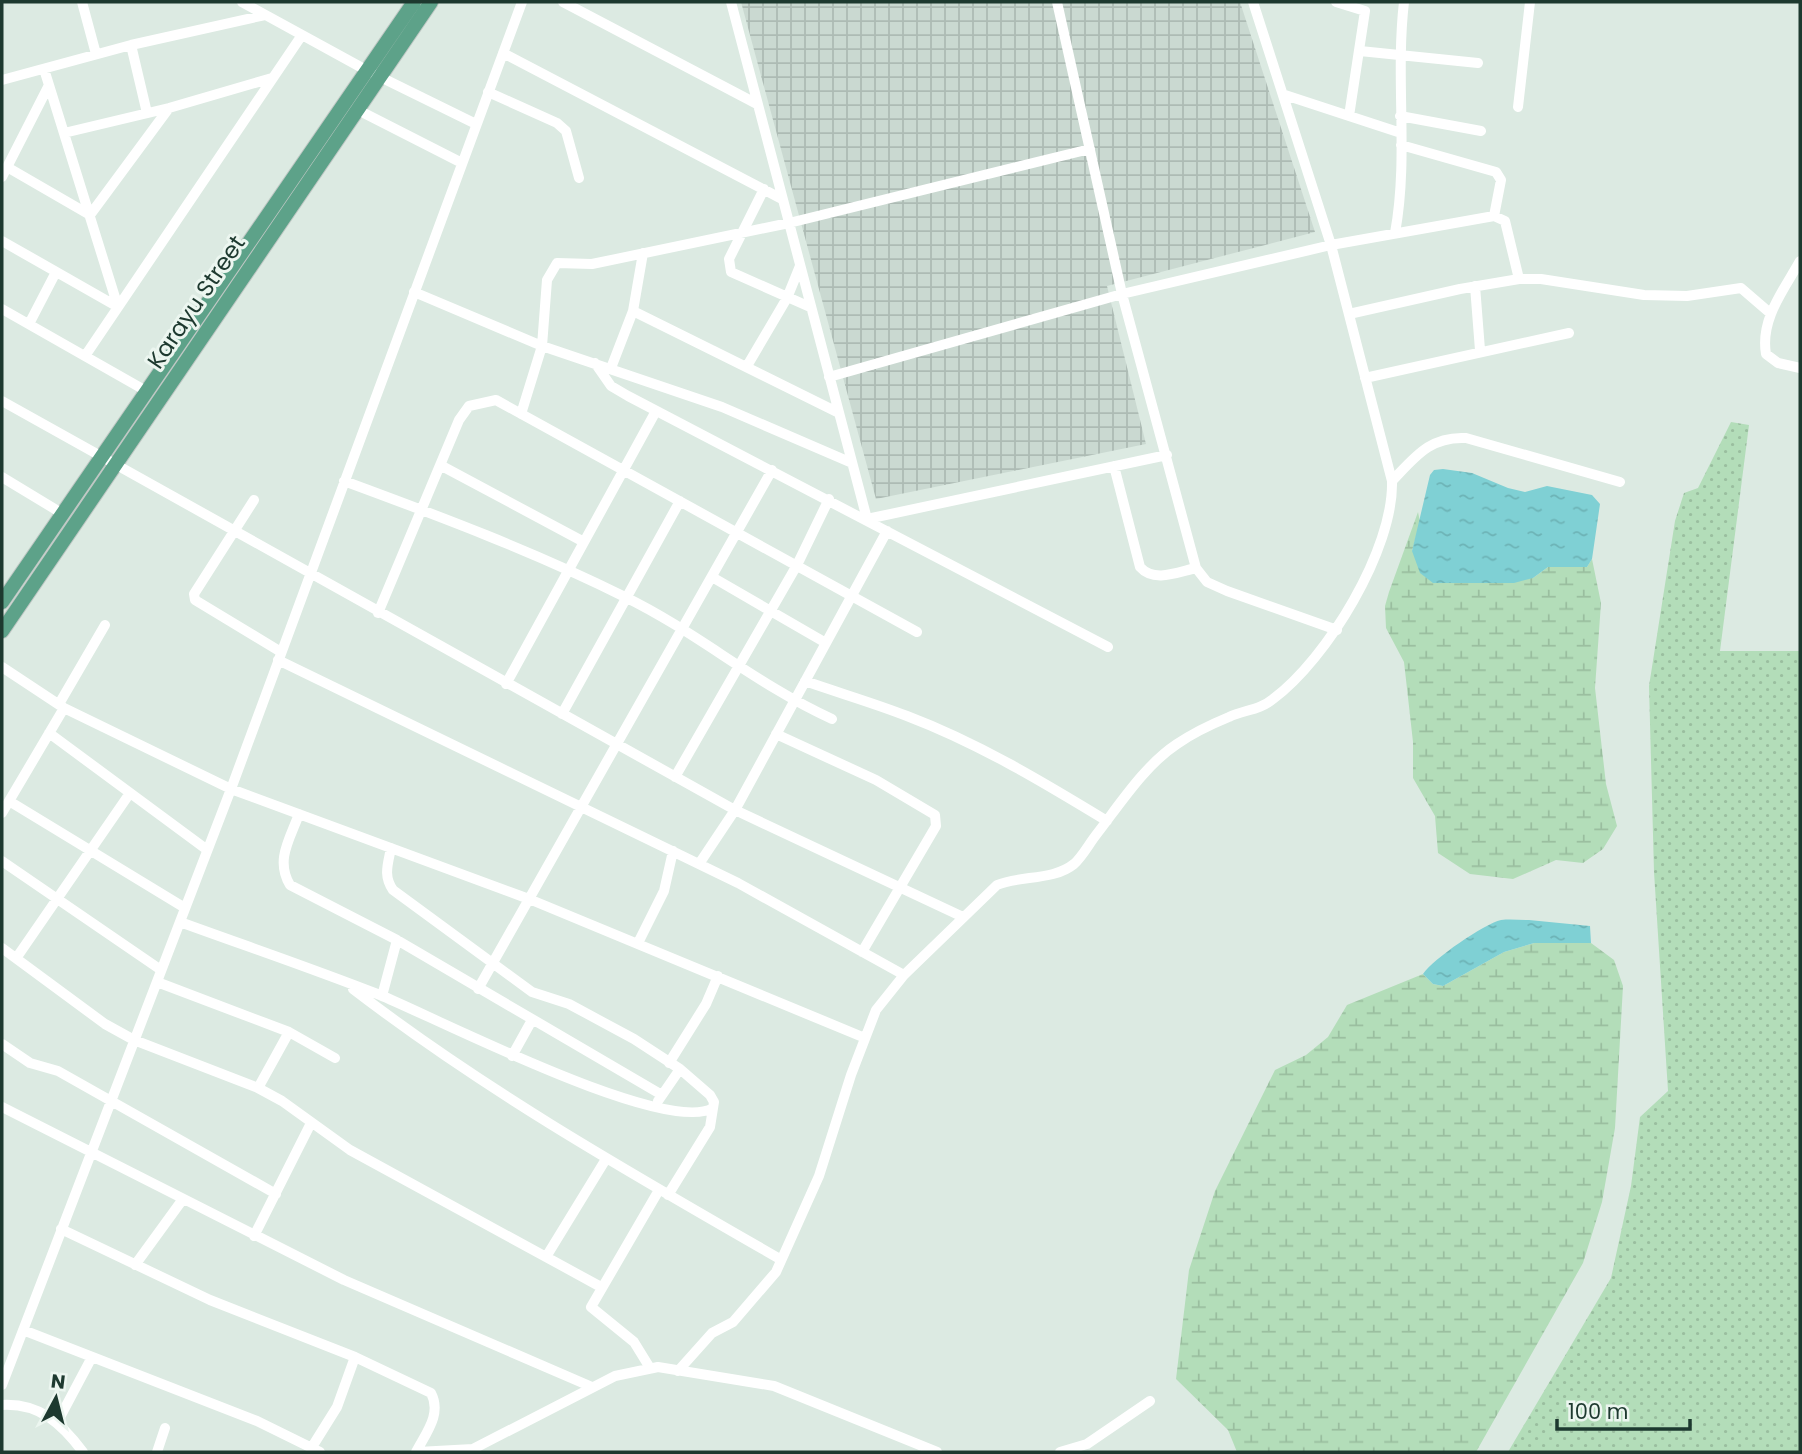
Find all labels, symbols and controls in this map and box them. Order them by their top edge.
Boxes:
street label: Karayu Street [140,229,252,375]
north arrow [21,1363,91,1433]
text: N [49,1367,67,1396]
scale bar [1557,1388,1690,1432]
text: 100 m [1568,1397,1628,1426]

